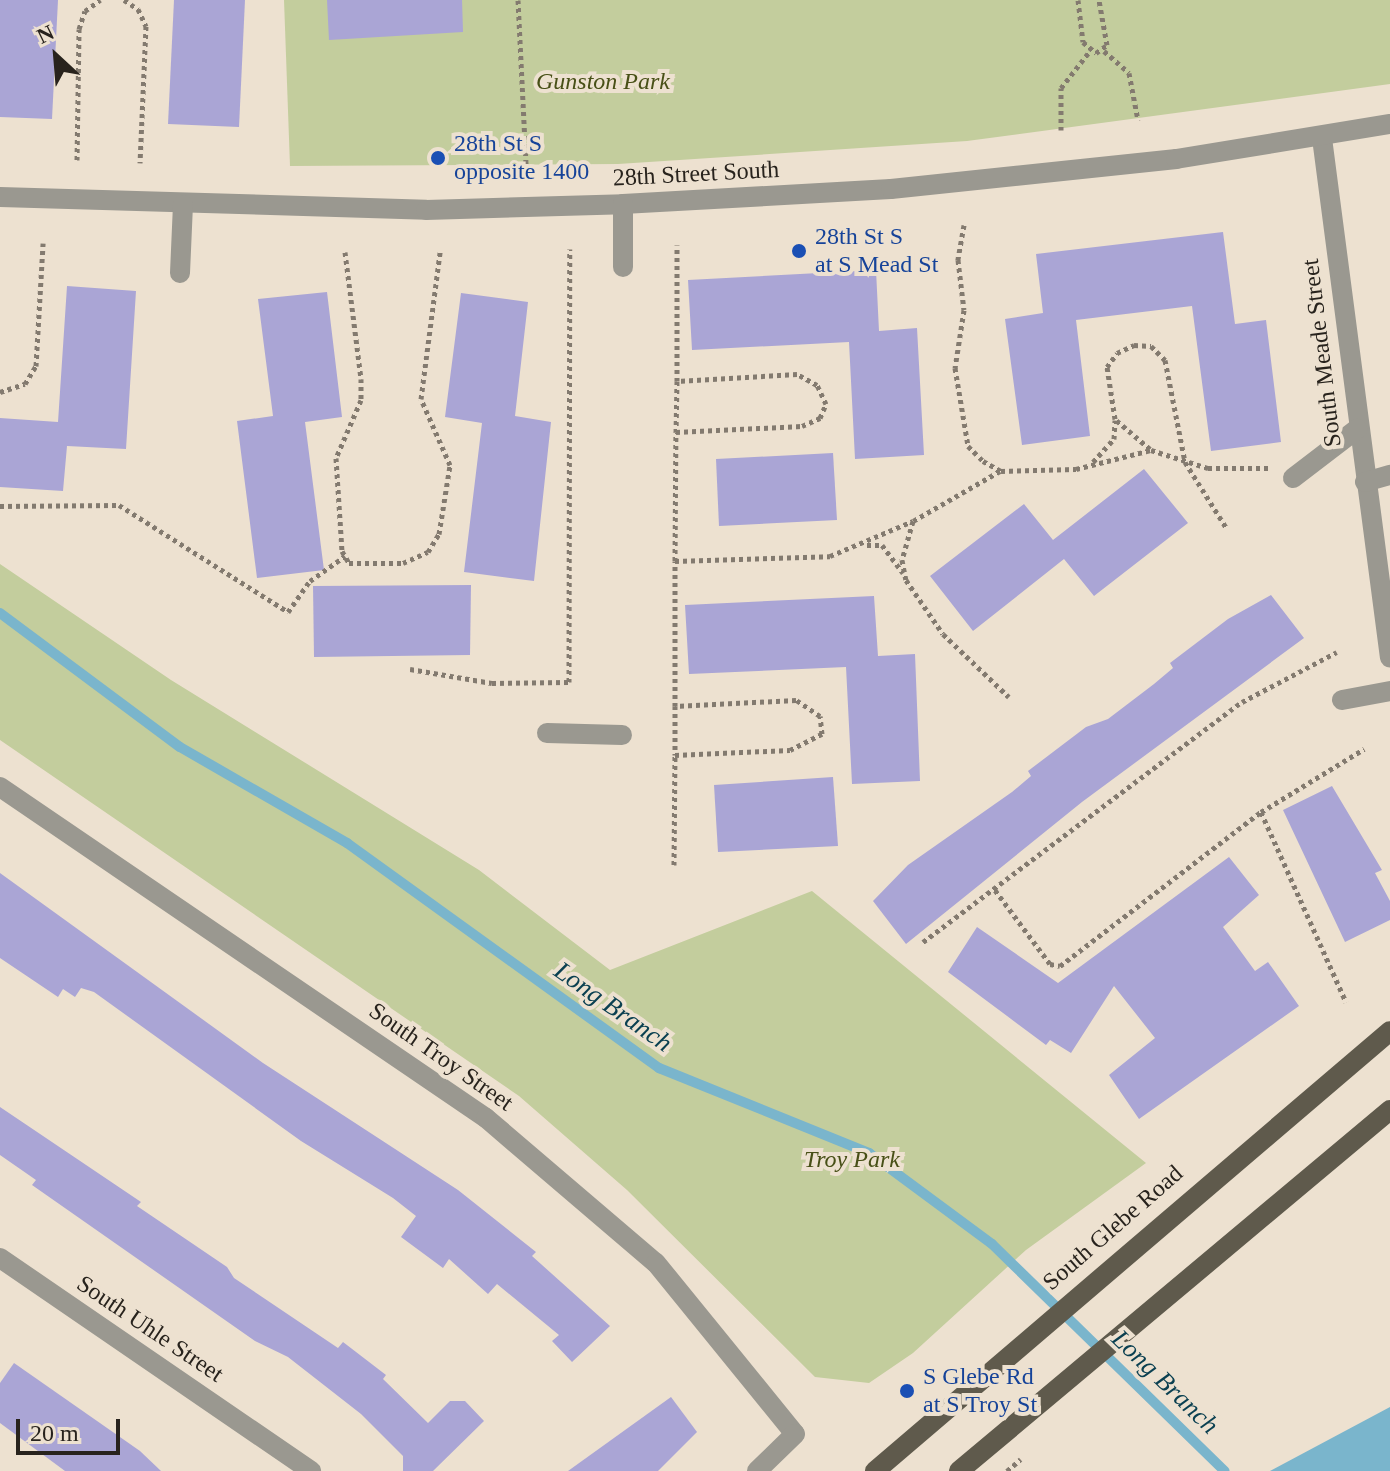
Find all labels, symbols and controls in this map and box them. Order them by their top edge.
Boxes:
north arrow [16,16,96,96]
text: N [33,19,58,49]
park label: Gunston Park [536,68,670,96]
place label: 28th St S opposite 1400 [454,130,589,186]
marker: 28th St S opposite 1400 [429,149,447,167]
street label: 28th Street South [612,155,780,193]
place label: 28th St S at S Mead St [815,223,938,279]
marker: 28th St S at S Mead St [790,242,808,260]
street label: South Meade Street [1296,257,1348,449]
water label: Long Branch [548,955,678,1059]
street label: South Troy Street [363,997,519,1117]
park label: Troy Park [804,1146,900,1174]
street label: South Glebe Road [1037,1159,1189,1297]
street label: South Uhle Street [71,1269,229,1389]
water label: Long Branch [1105,1323,1225,1441]
place label: S Glebe Rd at S Troy St [923,1363,1037,1419]
marker: S Glebe Rd at S Troy St [898,1382,916,1400]
scale bar [20,1403,124,1453]
text: 20 m [30,1420,79,1446]

